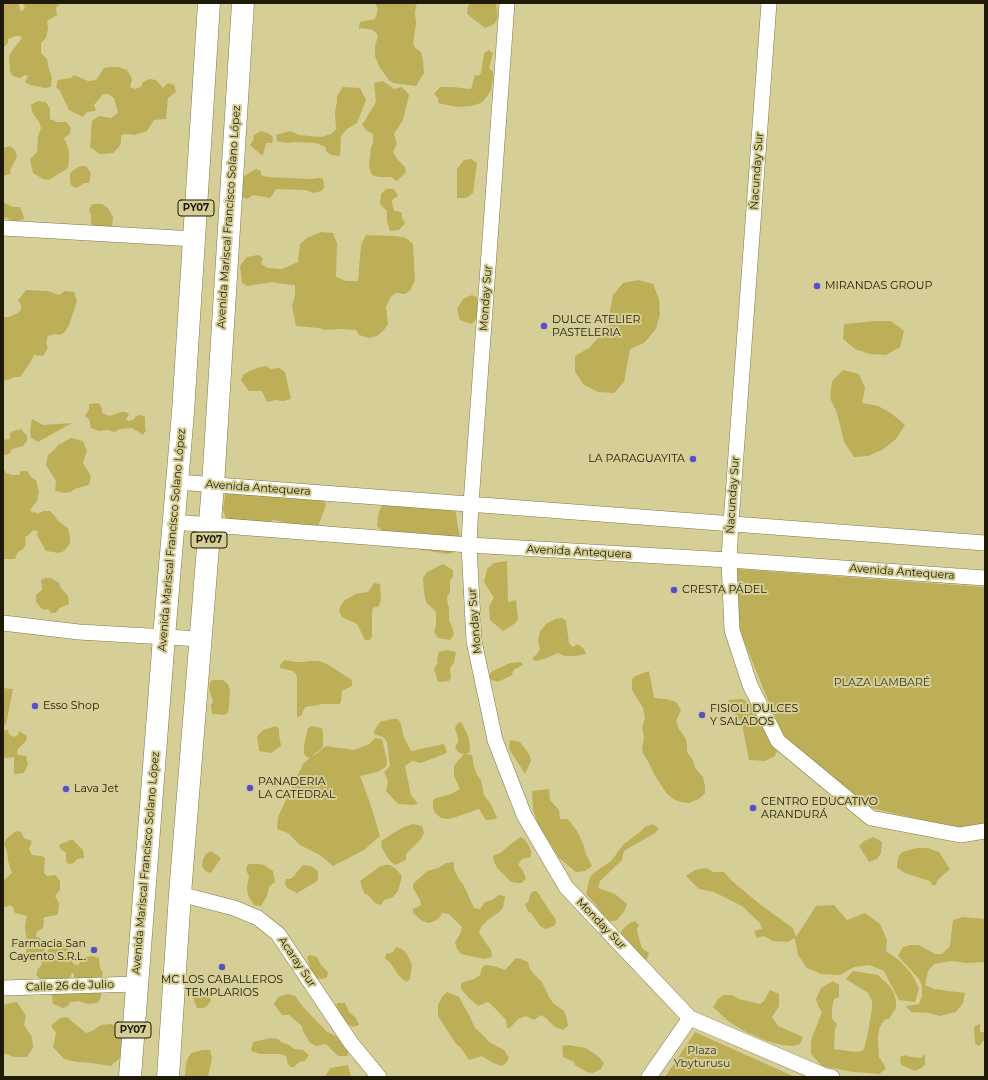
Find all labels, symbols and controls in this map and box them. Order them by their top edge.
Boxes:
street label: Avenida Mariscal Francisco Solano López [215,105,243,329]
street label: Ńacunday Sur [748,132,766,210]
road number: PY07 [178,200,214,216]
street label: Monday Sur [477,265,495,331]
place label: MIRANDAS GROUP [825,279,932,293]
marker: MIRANDAS GROUP [812,281,822,291]
place label: DULCE ATELIER PASTELERIA [552,313,640,339]
marker: DULCE ATELIER PASTELERIA [539,321,549,331]
street label: Avenida Mariscal Francisco Solano López [156,428,188,652]
place label: LA PARAGUAYITA [588,452,685,466]
marker: LA PARAGUAYITA [688,454,698,464]
street label: Ńacunday Sur [724,456,742,534]
street label: Avenida Antequera [205,478,311,498]
road number: PY07 [191,532,227,548]
street label: Avenida Antequera [526,543,632,561]
street label: Avenida Antequera [849,562,955,582]
place label: CRESTA PÁDEL [682,583,767,597]
marker: CRESTA PÁDEL [669,585,679,595]
street label: Monday Sur [466,588,484,654]
park label: PLAZA LAMBARÉ [834,676,930,690]
place label: Esso Shop [43,699,99,713]
marker: Esso Shop [30,701,40,711]
place label: FISIOLI DULCES Y SALADOS [710,702,798,728]
marker: FISIOLI DULCES Y SALADOS [697,710,707,720]
street label: Avenida Mariscal Francisco Solano López [130,751,162,975]
place label: PANADERIA LA CATEDRAL [258,775,335,801]
place label: Lava Jet [74,782,119,796]
marker: PANADERIA LA CATEDRAL [245,783,255,793]
marker: Lava Jet [61,784,71,794]
place label: CENTRO EDUCATIVO ARANDURÁ [761,795,878,821]
marker: CENTRO EDUCATIVO ARANDURÁ [748,803,758,813]
street label: Monday Sur [573,896,629,952]
street label: Acaray Sur [275,934,319,990]
place label: Farmacia San Cayento S.R.L. [9,937,86,963]
marker: Farmacia San Cayento S.R.L. [89,945,99,955]
marker: MC LOS CABALLEROS TEMPLARIOS [217,962,227,972]
place label: MC LOS CABALLEROS TEMPLARIOS [161,973,283,999]
street label: Calle 26 de Julio [26,978,114,994]
road number: PY07 [115,1022,151,1038]
park label: Plaza Ybyturusu [674,1044,730,1070]

